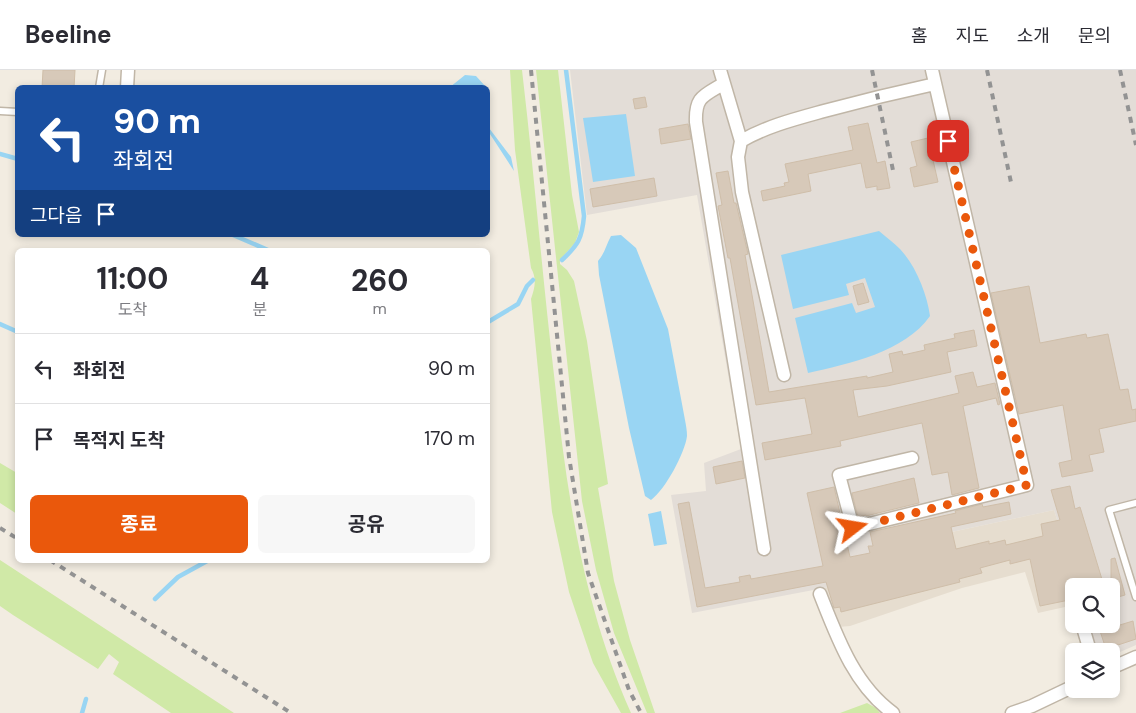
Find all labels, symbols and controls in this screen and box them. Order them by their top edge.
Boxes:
text: Beeline [25,19,111,50]
text: 홈 [911,24,928,48]
text: 지도 [956,24,989,48]
text: 소개 [1017,24,1050,48]
text: 문의 [1078,24,1111,48]
text: 90 m [113,98,201,144]
icon: left [30,105,95,170]
pin [927,120,969,162]
icon: arrive [934,127,962,155]
text: 좌회전 [113,146,174,175]
icon: arrive [92,200,120,228]
text: 그다음 [30,203,82,228]
text: 11:00 [97,259,168,298]
text: 4 [250,259,269,298]
text: 260 [351,261,408,300]
text: m [373,298,387,319]
text: 도착 [118,299,147,320]
text: 분 [252,299,267,320]
icon: left [30,355,58,383]
text: 90 m [428,356,475,381]
text: 좌회전 [73,358,125,383]
icon: arrive [30,425,58,453]
text: 170 m [424,426,475,451]
text: 목적지 도착 [73,428,165,453]
button: 종료 [30,495,248,553]
button: 공유 [258,495,475,553]
position arrow [826,501,878,553]
map controls [1065,578,1120,698]
button: search [1065,578,1120,633]
button: layers [1065,643,1120,698]

